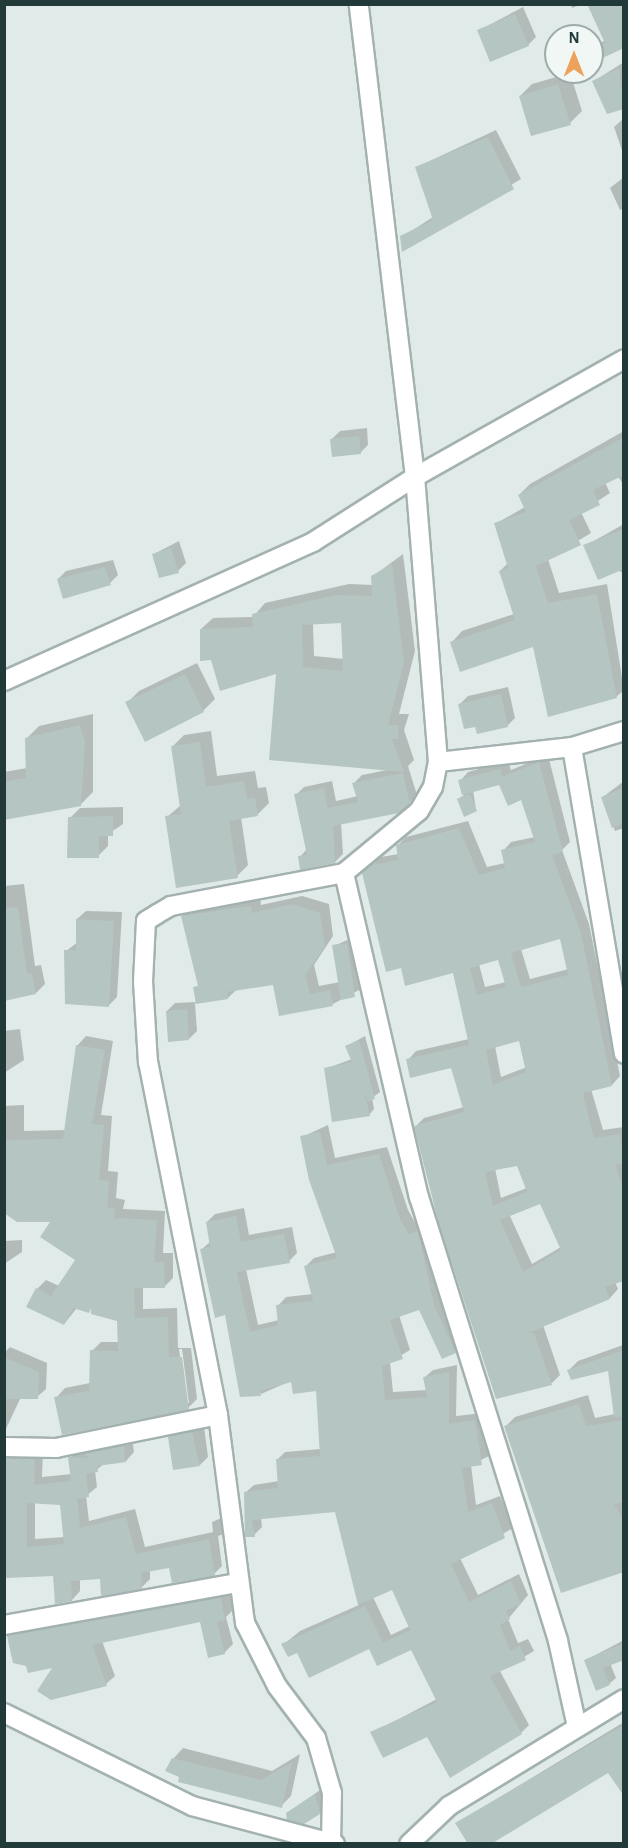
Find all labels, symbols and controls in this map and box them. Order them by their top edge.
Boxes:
north arrow [544,24,604,84]
text: N [568,30,580,46]

